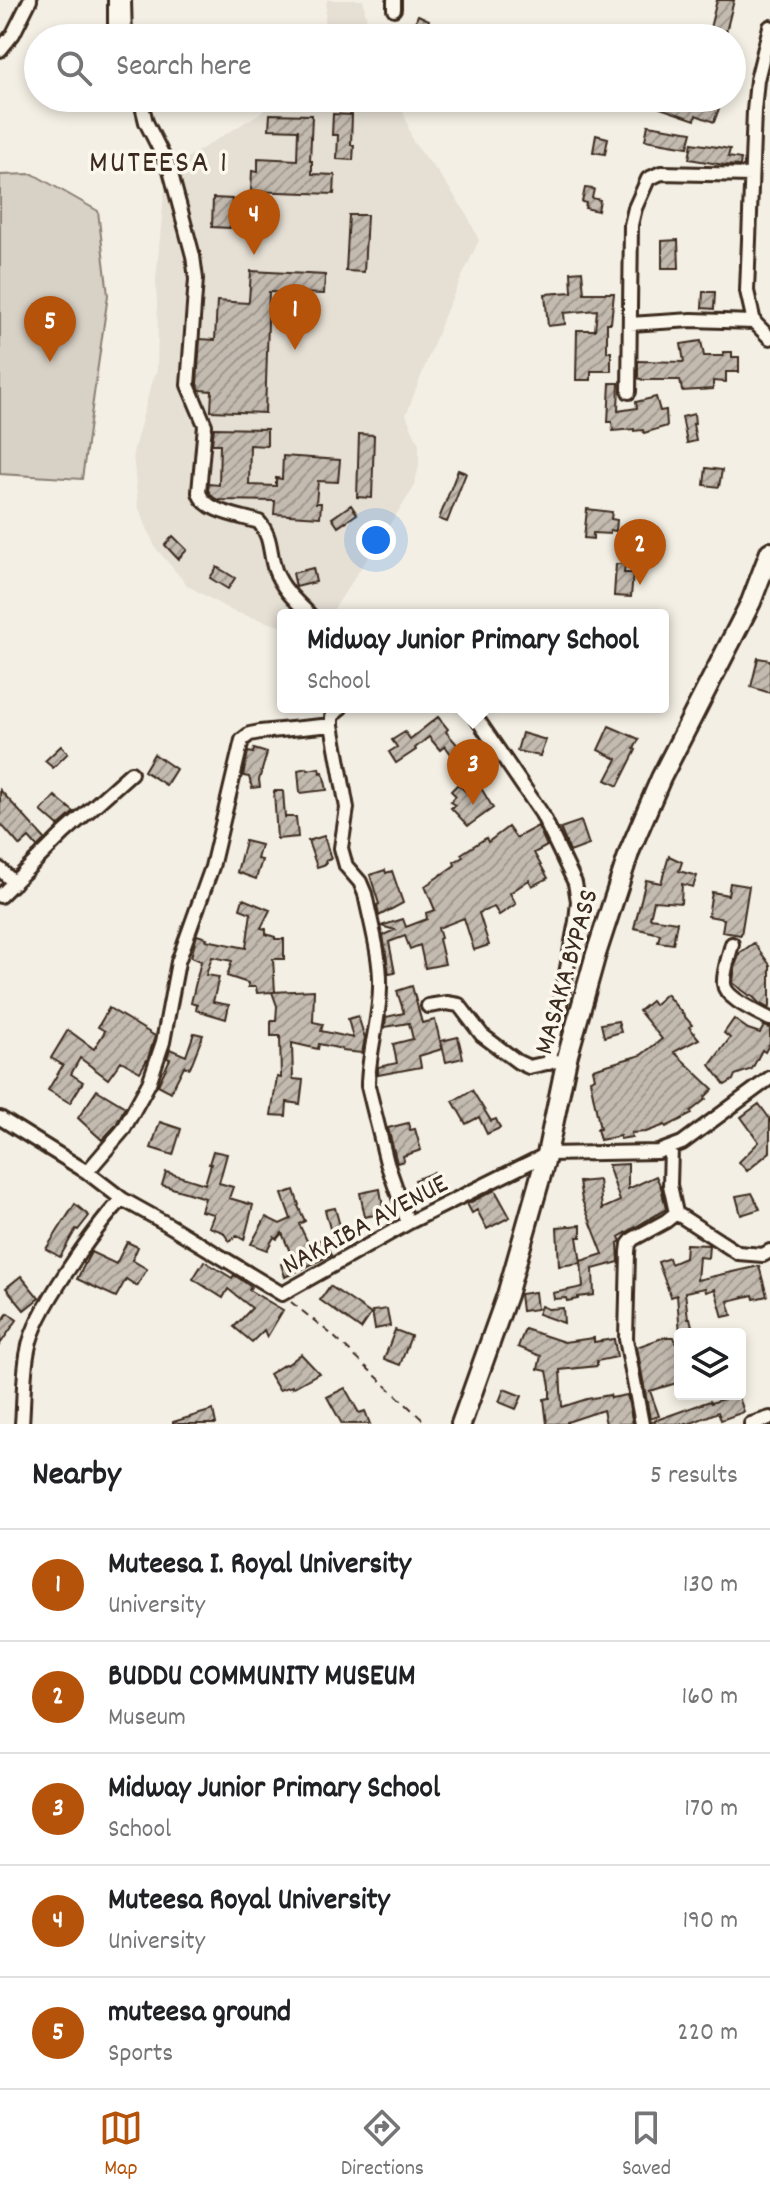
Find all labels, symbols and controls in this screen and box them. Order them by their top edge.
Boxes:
search box [24,24,746,112]
icon: search [52,46,96,90]
text: Search here [116,47,252,90]
district label: MUTEESA 1 [89,142,229,188]
pin: 4 [228,189,280,255]
pin: 1 [269,284,321,350]
pin: 5 [24,296,76,362]
pin: 2 [614,519,666,585]
your location [356,520,396,560]
popup [277,609,669,713]
text: Midway Junior Primary School [307,621,639,664]
text: School [307,664,370,701]
pin: 3 [447,739,499,805]
street label: MASAKA BYPASS [526,885,611,1060]
street label: NAKAIBA AVENUE [276,1166,457,1287]
map controls [674,1328,746,1400]
button: layers [674,1328,746,1400]
text: Nearby [32,1452,121,1501]
text: 5 results [650,1458,738,1495]
text: Muteesa I. Royal University [108,1545,411,1588]
text: 1 [55,1567,61,1604]
text: 130 m [683,1567,738,1604]
text: University [108,1588,205,1625]
text: BUDDU COMMUNITY MUSEUM [108,1657,416,1700]
text: 2 [52,1679,64,1716]
text: 160 m [682,1679,738,1716]
text: Museum [108,1700,186,1737]
text: Midway Junior Primary School [108,1769,440,1812]
text: 3 [52,1791,64,1828]
text: 170 m [684,1791,738,1828]
text: School [108,1812,171,1849]
text: Muteesa Royal University [108,1881,390,1924]
text: 4 [53,1903,63,1940]
text: 190 m [682,1903,738,1940]
text: University [108,1924,205,1961]
text: muteesa ground [108,1993,291,2036]
text: 5 [52,2015,64,2052]
text: 220 m [677,2015,738,2052]
text: Sports [108,2036,173,2073]
tab: Map [99,2106,143,2185]
tab: Directions [341,2106,424,2185]
tab: Saved [622,2106,671,2185]

